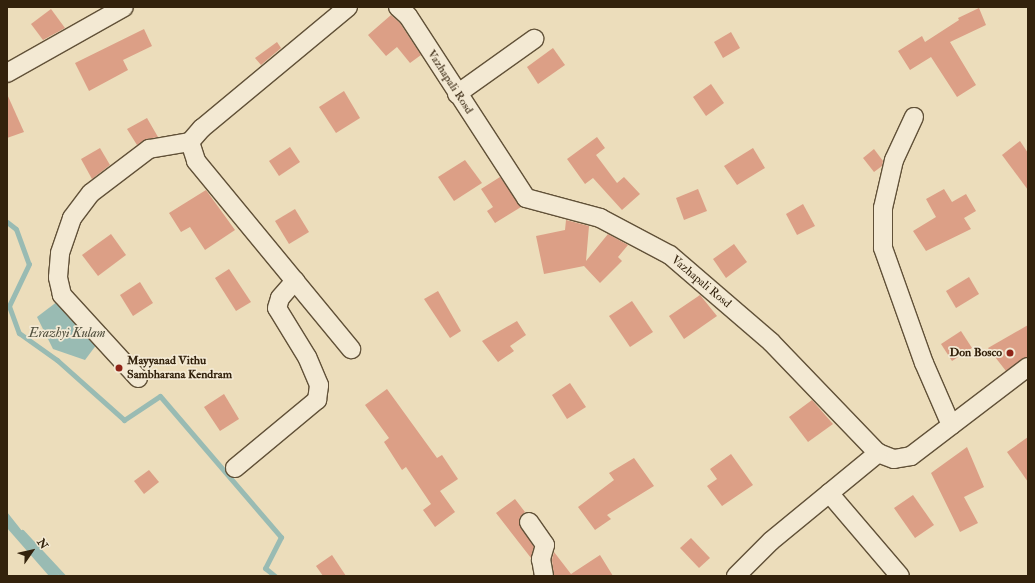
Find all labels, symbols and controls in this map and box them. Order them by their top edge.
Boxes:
street label: Vazhapali Rosd [424,47,476,117]
street label: Vazhapali Rosd [668,253,734,311]
water label: Erazhyi Kulam [29,325,105,341]
place label: Don Bosco [949,346,1002,360]
marker: Don Bosco [1005,348,1015,358]
place label: Mayyanad Vithu Sambharana Kendram [127,354,232,382]
marker: Mayyanad Vithu Sambharana Kendram [114,363,124,373]
north arrow [12,531,52,571]
text: N [34,536,51,552]

